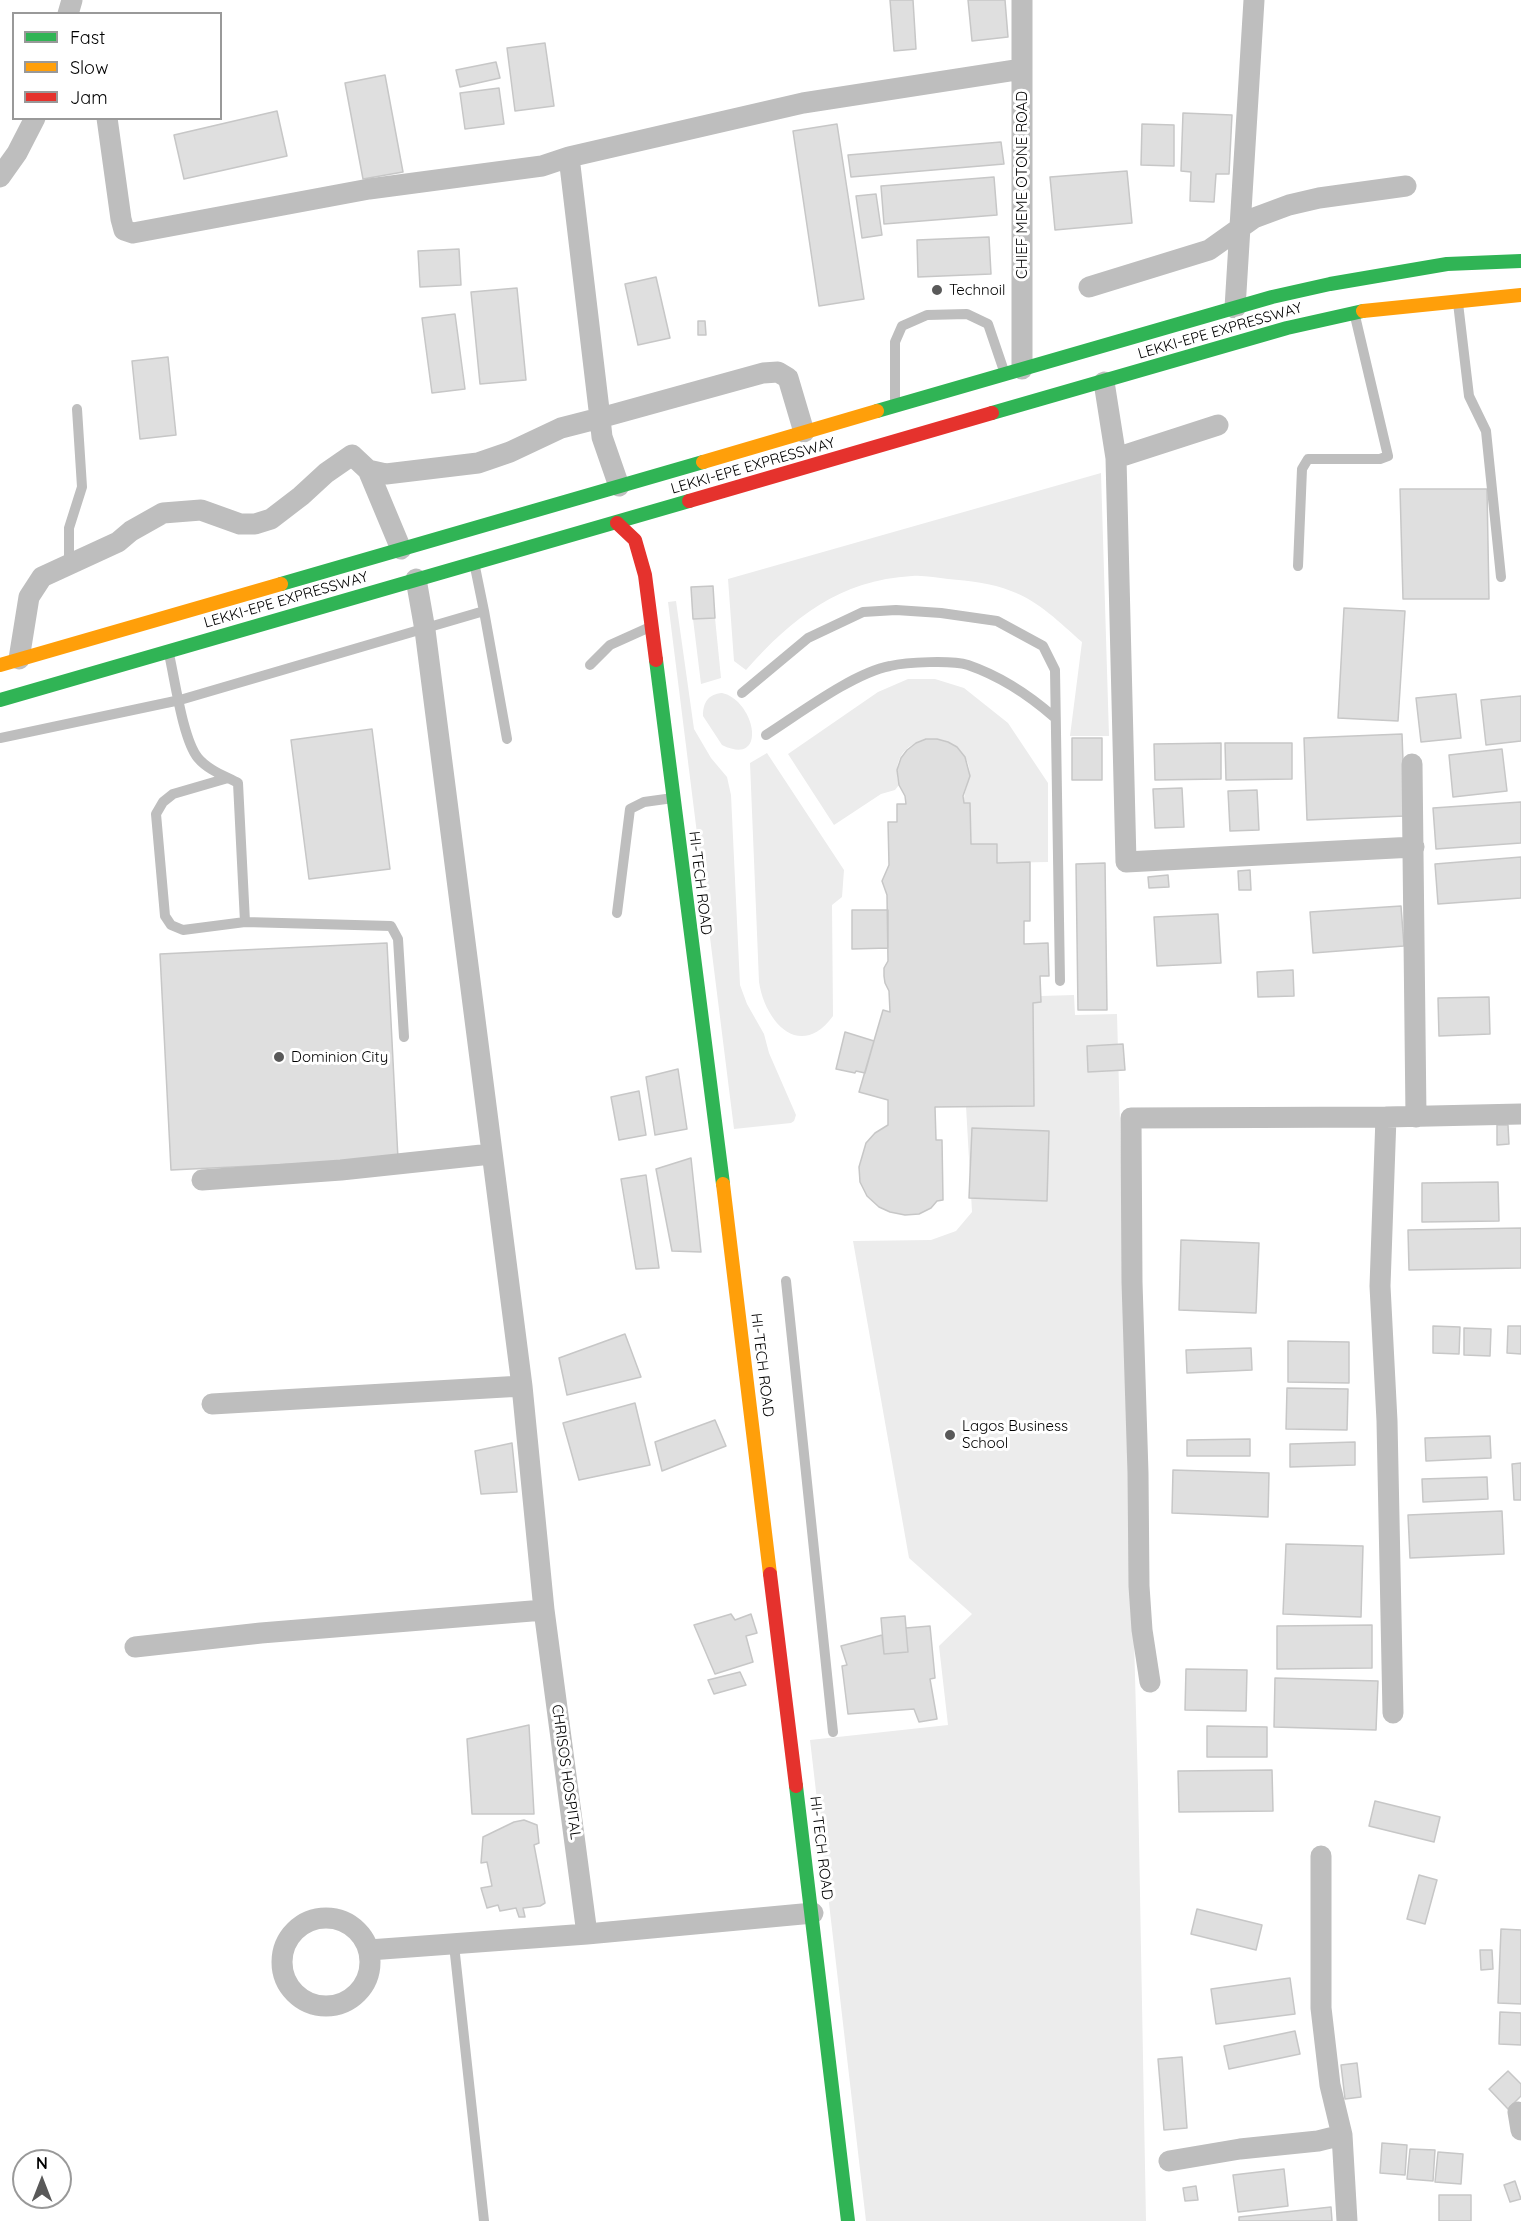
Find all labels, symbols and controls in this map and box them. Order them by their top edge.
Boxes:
legend [12,12,222,120]
text: Fast [70,26,105,49]
text: Slow [70,56,108,79]
text: Jam [70,86,108,109]
street label: CHIEF MEME OTONE ROAD [1013,91,1031,279]
place label: Technoil [949,281,1005,299]
marker: Technoil [930,283,944,297]
street label: LEKKI-EPE EXPRESSWAY [1136,299,1304,363]
street label: LEKKI-EPE EXPRESSWAY [669,434,837,498]
street label: LEKKI-EPE EXPRESSWAY [202,568,370,632]
street label: HI-TECH ROAD [685,830,715,936]
place label: Dominion City [291,1048,388,1066]
marker: Dominion City [272,1050,286,1064]
street label: HI-TECH ROAD [747,1312,777,1418]
place label: Lagos Business School [962,1417,1068,1452]
marker: Lagos Business School [943,1428,957,1442]
street label: CHRISOS HOSPITAL [548,1703,584,1841]
street label: HI-TECH ROAD [806,1795,836,1901]
north arrow [12,2149,72,2209]
text: N [36,2153,48,2173]

